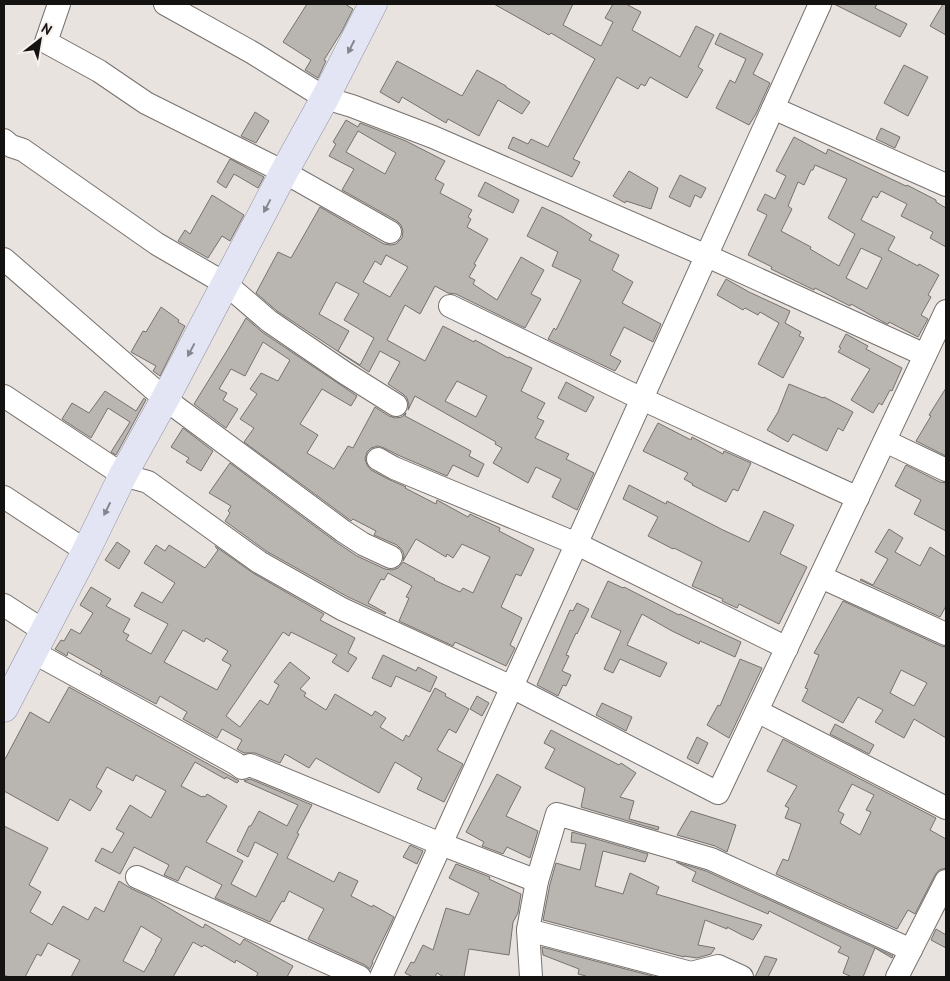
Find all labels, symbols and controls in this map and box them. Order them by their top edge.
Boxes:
north arrow [15,15,65,65]
text: N [38,19,55,39]
one-way arrow [347,40,355,54]
one-way arrow [263,199,271,213]
one-way arrow [187,343,195,357]
one-way arrow [103,502,111,516]

